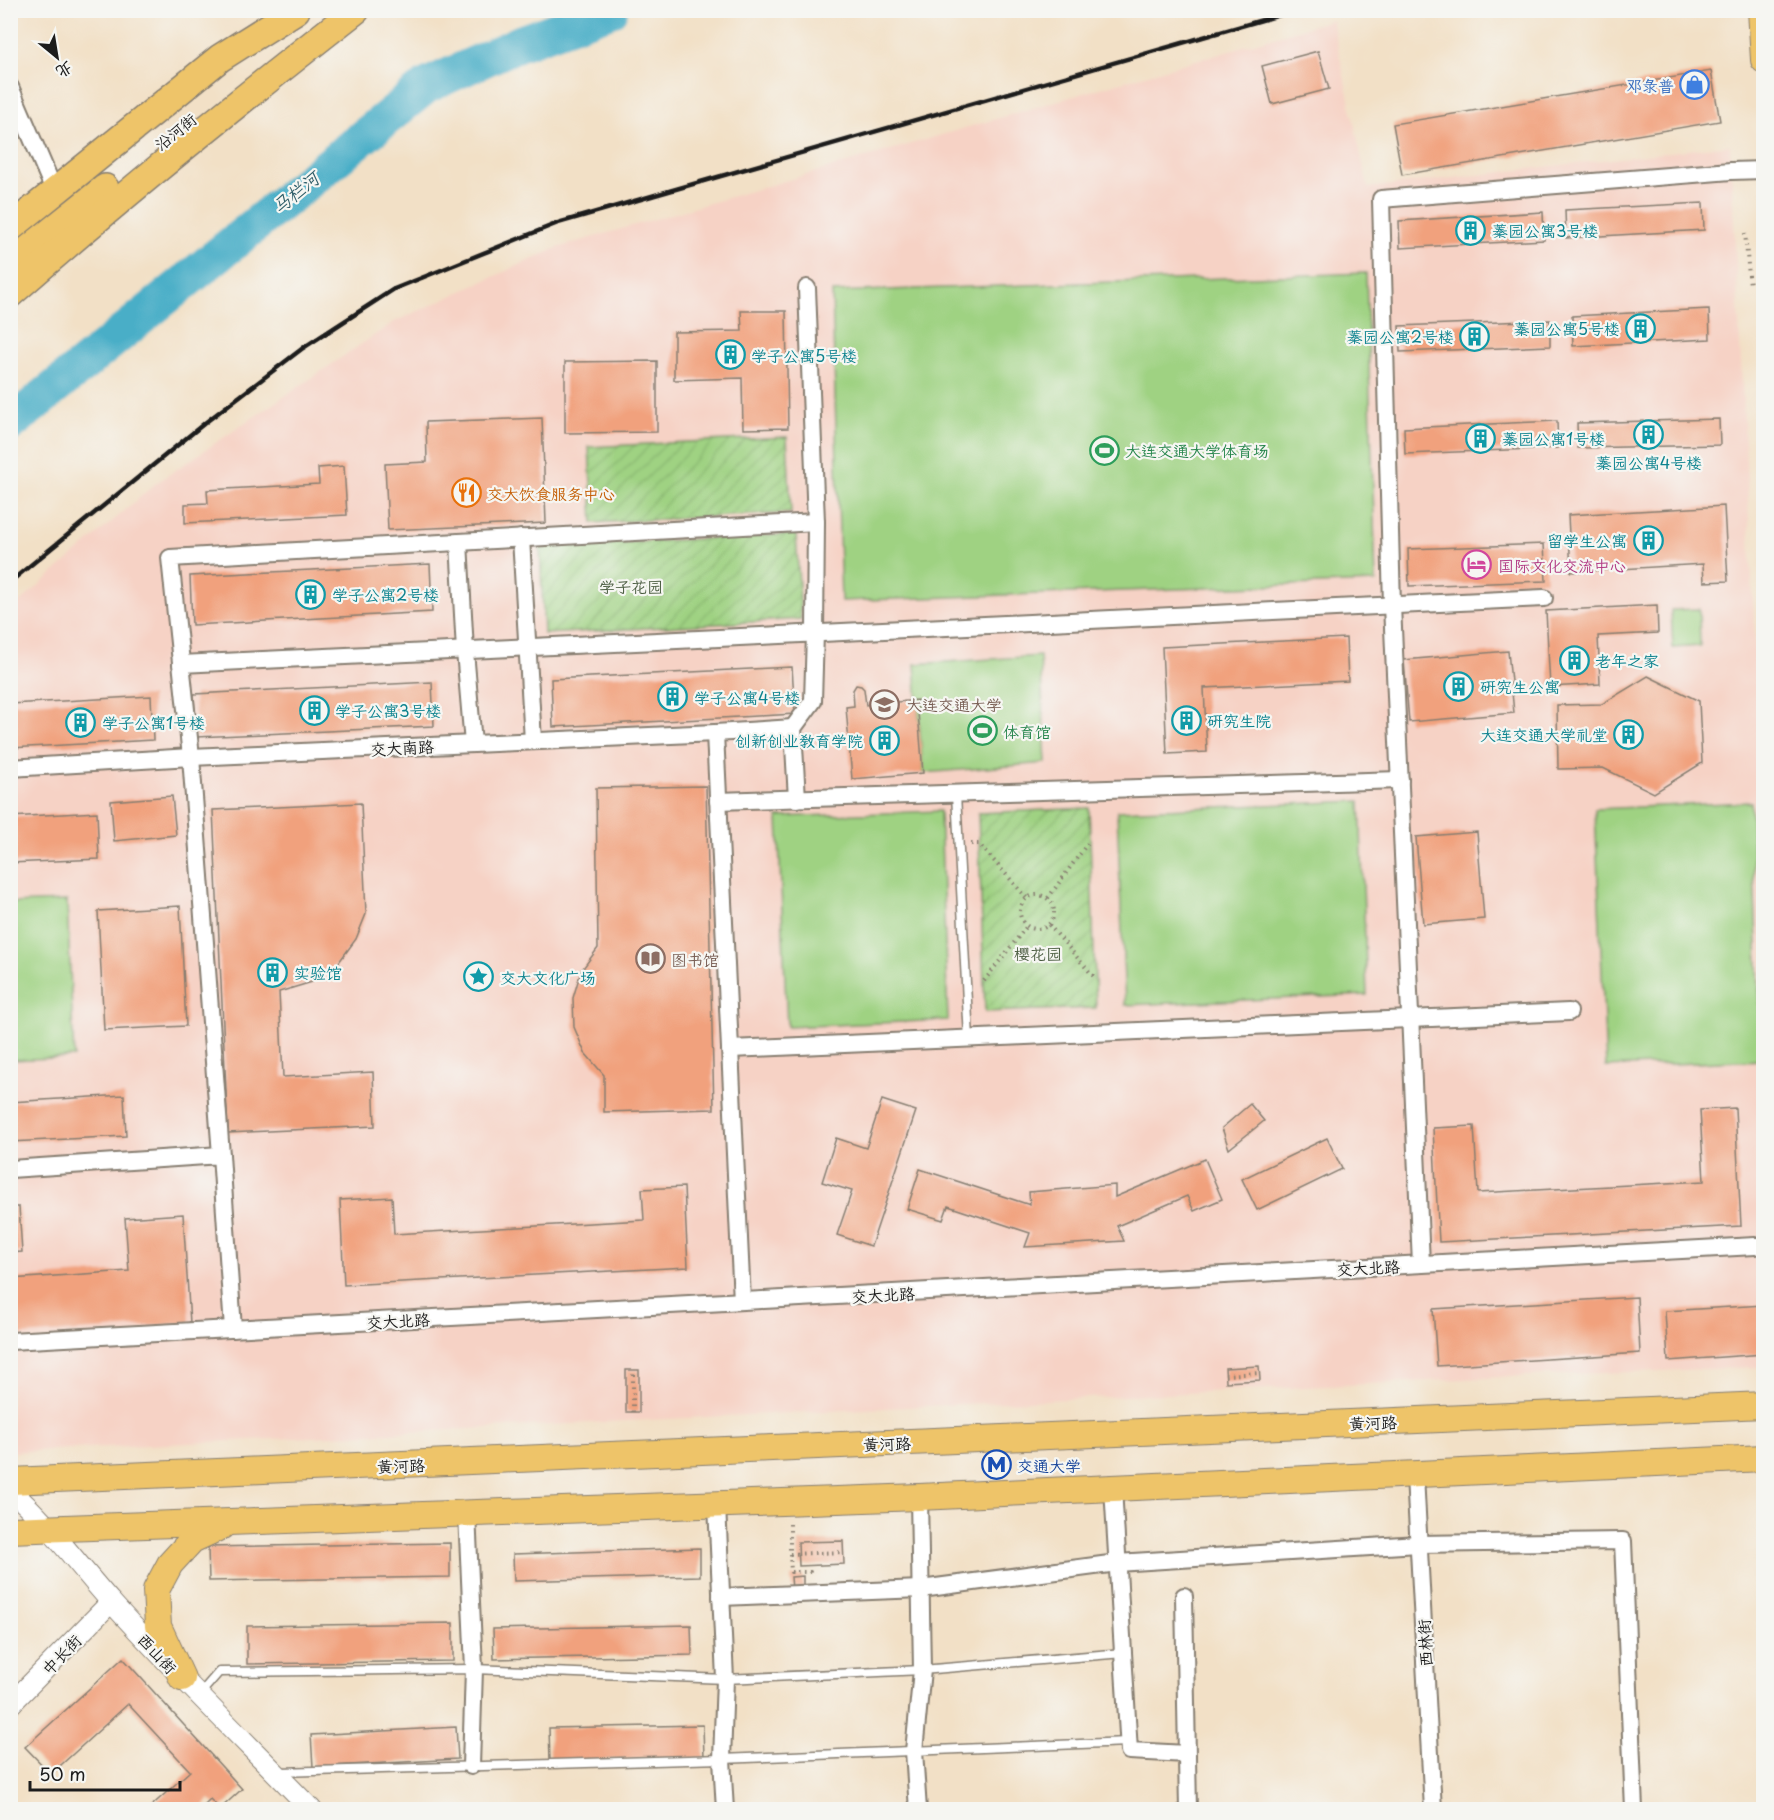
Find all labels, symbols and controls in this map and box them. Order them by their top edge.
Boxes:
north arrow [27,27,87,87]
text: 北 [52,56,78,85]
shop icon: 邓录普 [1679,69,1711,101]
place label: 邓录普 [1626,73,1674,97]
street label: 沿河街 [149,107,201,155]
water label: 马栏河 [266,163,327,219]
building icon: 蓁园公寓3号楼 [1455,214,1487,246]
place label: 蓁园公寓3号楼 [1492,218,1599,242]
building icon: 蓁园公寓5号楼 [1625,312,1657,344]
place label: 蓁园公寓5号楼 [1514,316,1620,340]
building icon: 蓁园公寓2号楼 [1459,320,1491,352]
place label: 蓁园公寓2号楼 [1347,324,1454,348]
building icon: 学子公寓5号楼 [714,339,746,371]
place label: 学子公寓5号楼 [751,343,857,367]
building icon: 蓁园公寓4号楼 [1633,418,1665,450]
building icon: 蓁园公寓1号楼 [1465,422,1497,454]
place label: 蓁园公寓1号楼 [1502,426,1605,450]
sports icon: 大连交通大学体育场 [1088,434,1120,466]
place label: 大连交通大学体育场 [1125,438,1269,462]
place label: 蓁园公寓4号楼 [1596,450,1702,474]
restaurant icon: 交大饮食服务中心 [450,477,482,509]
place label: 交大饮食服务中心 [487,481,615,505]
building icon: 留学生公寓 [1632,524,1664,556]
place label: 留学生公寓 [1547,528,1627,552]
hotel icon: 国际文化交流中心 [1461,549,1493,581]
place label: 国际文化交流中心 [1498,553,1626,577]
park label: 学子花园 [599,574,663,598]
building icon: 学子公寓2号楼 [295,578,327,610]
place label: 学子公寓2号楼 [332,582,439,606]
building icon: 老年之家 [1558,644,1590,676]
place label: 老年之家 [1595,648,1659,672]
building icon: 研究生公寓 [1443,670,1475,702]
place label: 研究生公寓 [1480,674,1560,698]
building icon: 学子公寓4号楼 [657,681,689,713]
place label: 学子公寓4号楼 [694,685,801,709]
school or university icon: 大连交通大学 [869,688,901,720]
place label: 大连交通大学 [906,692,1002,716]
building icon: 学子公寓3号楼 [298,694,330,726]
place label: 学子公寓3号楼 [335,698,442,722]
building icon: 研究生院 [1170,704,1202,736]
building icon: 学子公寓1号楼 [65,706,97,738]
place label: 研究生院 [1207,708,1271,732]
place label: 学子公寓1号楼 [102,710,205,734]
sports icon: 体育馆 [966,715,998,747]
building icon: 大连交通大学礼堂 [1613,718,1645,750]
place label: 体育馆 [1003,719,1051,743]
place label: 大连交通大学礼堂 [1480,722,1608,746]
building icon: 创新创业教育学院 [868,724,900,756]
place label: 创新创业教育学院 [735,728,863,752]
street label: 交大南路 [369,733,435,761]
park label: 樱花园 [1014,941,1062,965]
library icon: 图书馆 [634,943,666,975]
place label: 图书馆 [671,947,719,971]
building icon: 实验馆 [257,956,289,988]
place label: 实验馆 [294,960,342,984]
place icon: 交大文化广场 [463,961,495,993]
place label: 交大文化广场 [500,965,596,989]
street label: 交大北路 [1335,1253,1401,1281]
street label: 交大北路 [850,1280,916,1308]
street label: 交大北路 [365,1306,431,1334]
street label: 黄河路 [1349,1409,1397,1435]
street label: 黄河路 [863,1430,911,1456]
metro station icon: 交通大学 [980,1449,1012,1481]
street label: 黄河路 [377,1452,425,1478]
place label: 交通大学 [1017,1453,1081,1477]
street label: 西林街 [1411,1618,1437,1668]
street label: 西山街 [133,1627,183,1679]
street label: 中长街 [36,1628,86,1680]
scale bar [30,1754,180,1792]
text: 50 m [39,1760,86,1787]

